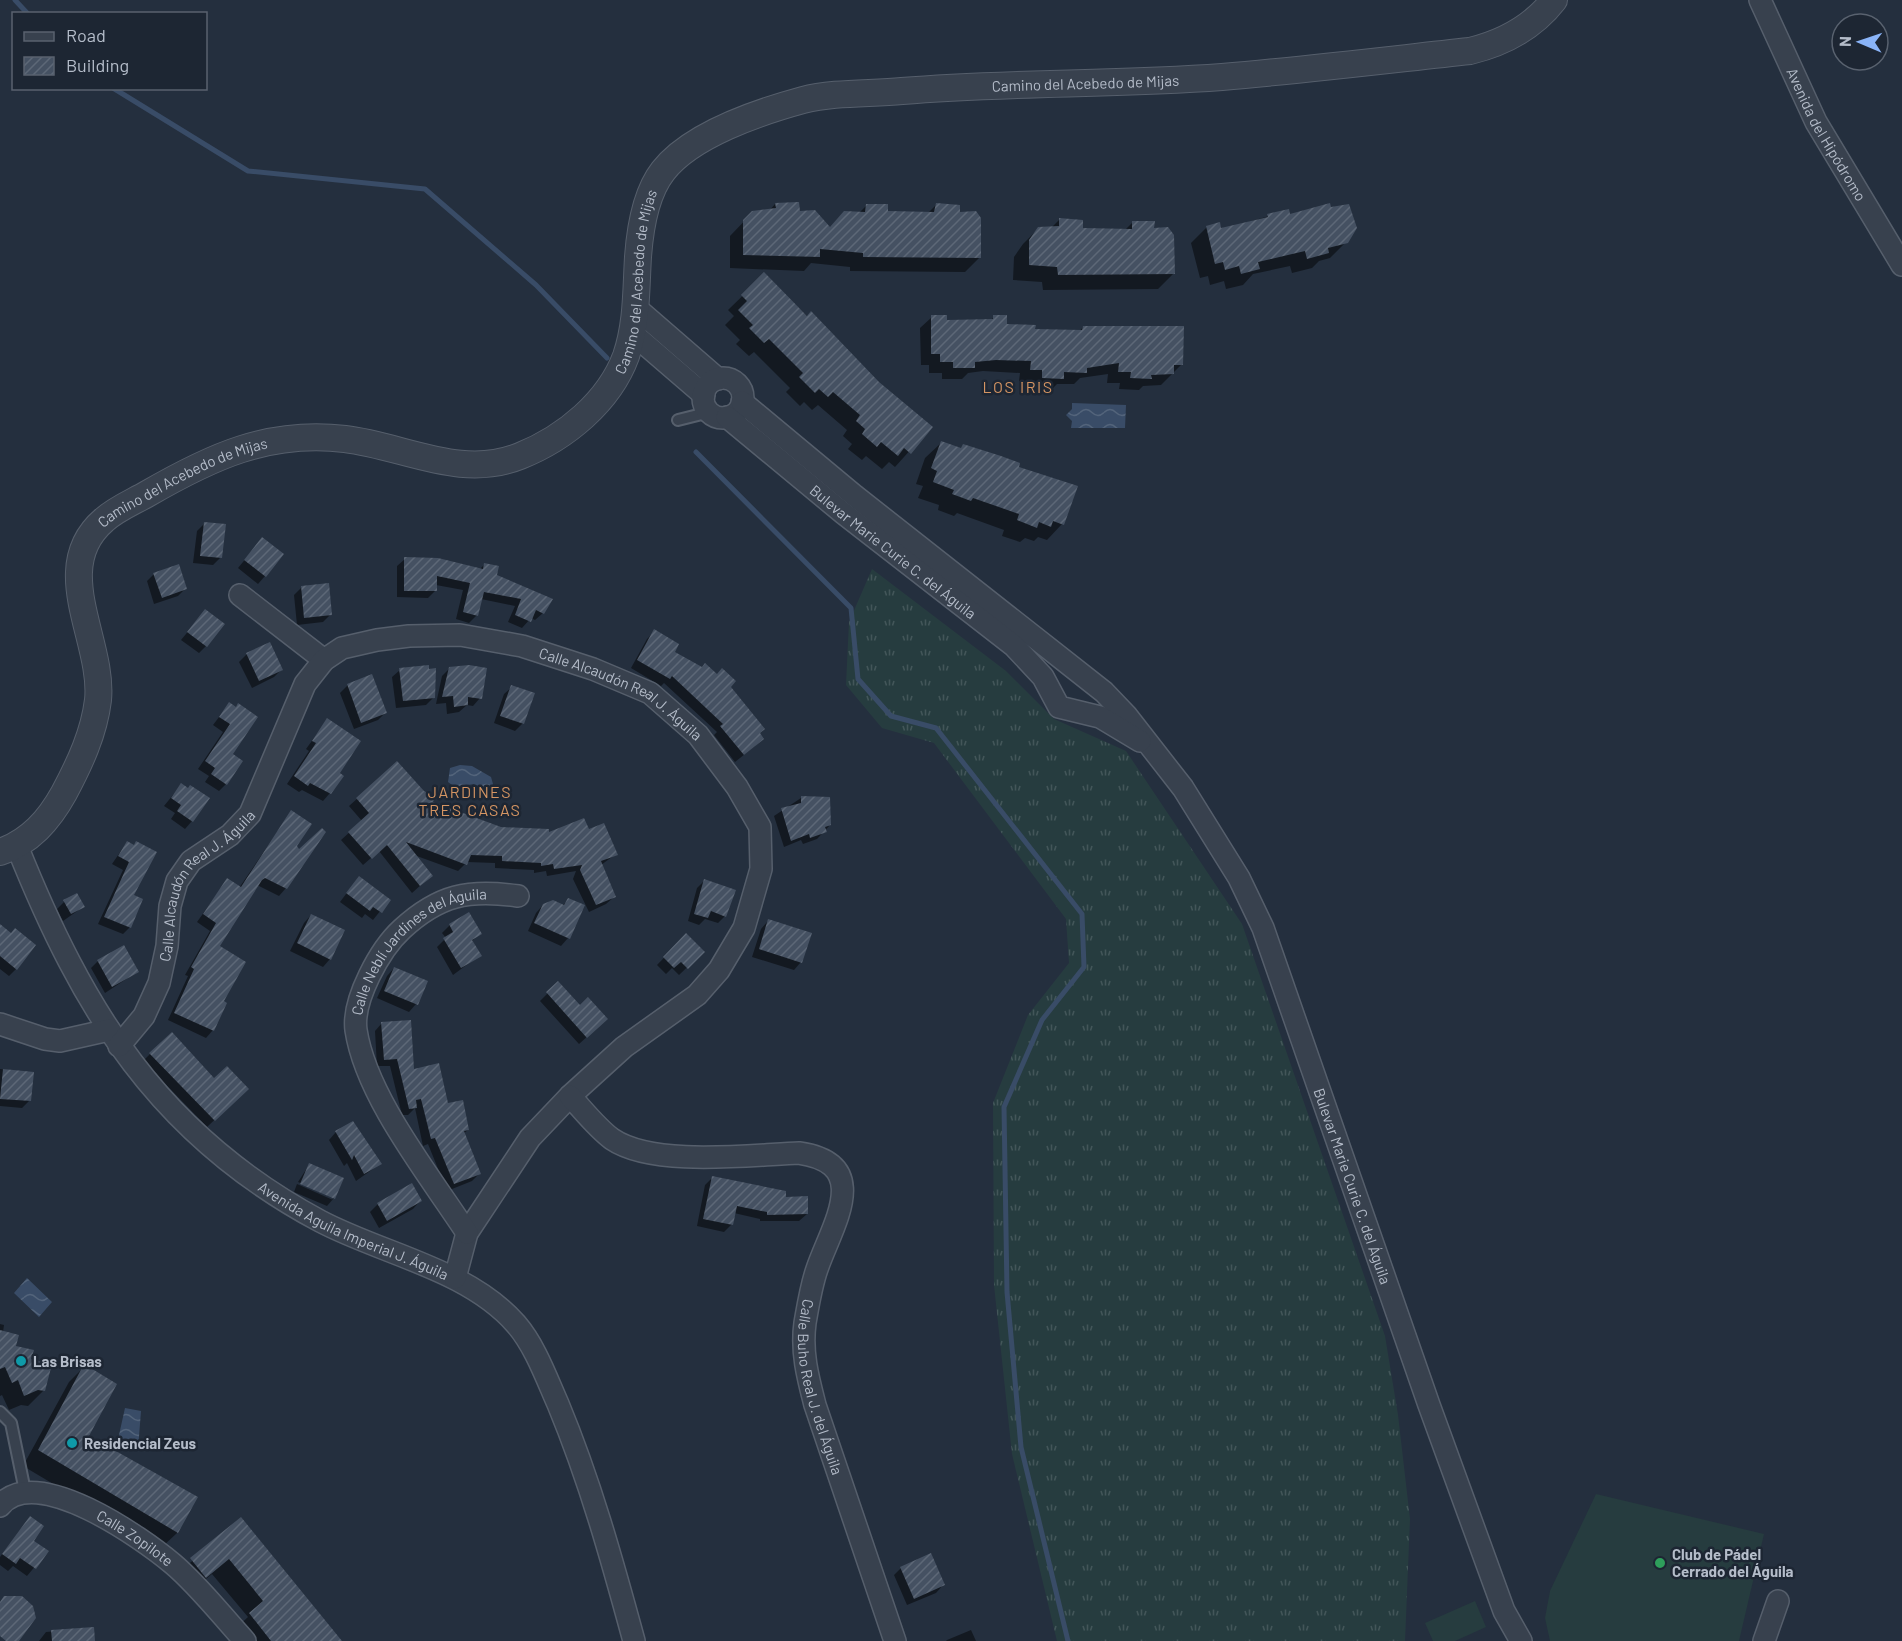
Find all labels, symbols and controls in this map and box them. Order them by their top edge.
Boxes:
legend [12,12,207,90]
north arrow [1830,12,1890,72]
text: Road [66,24,106,46]
text: N [1835,36,1854,47]
text: Building [66,54,129,76]
street label: Avenida del Hipódromo [1783,65,1870,204]
street label: Camino del Acebedo de Mijas [992,71,1180,95]
street label: Camino del Acebedo de Mijas [610,186,660,377]
district label: LOS IRIS [983,377,1053,396]
street label: Camino del Acebedo de Mijas [94,434,269,531]
street label: Bulevar Marie Curie C. del Águila [807,481,980,622]
street label: Calle Alcaudón Real J. Águila [537,643,706,744]
district label: JARDINES TRES CASAS [419,782,521,819]
street label: Calle Alcaudón Real J. Águila [155,806,258,963]
street label: Calle Neblí Jardines del Águila [347,884,487,1016]
street label: Bulevar Marie Curie C. del Águila [1310,1086,1395,1287]
street label: Avenida Aguila Imperial J. Águila [255,1177,451,1283]
street label: Calle Buho Real J. del Águila [795,1298,847,1477]
place label: Las Brisas [33,1352,102,1370]
marker: Las Brisas [14,1354,28,1368]
place label: Residencial Zeus [84,1434,197,1452]
marker: Residencial Zeus [65,1436,79,1450]
street label: Calle Zopilote [94,1506,177,1570]
place label: Club de Pádel Cerrado del Águila [1672,1545,1794,1580]
marker: Club de Pádel Cerrado del Águila [1653,1556,1667,1570]

